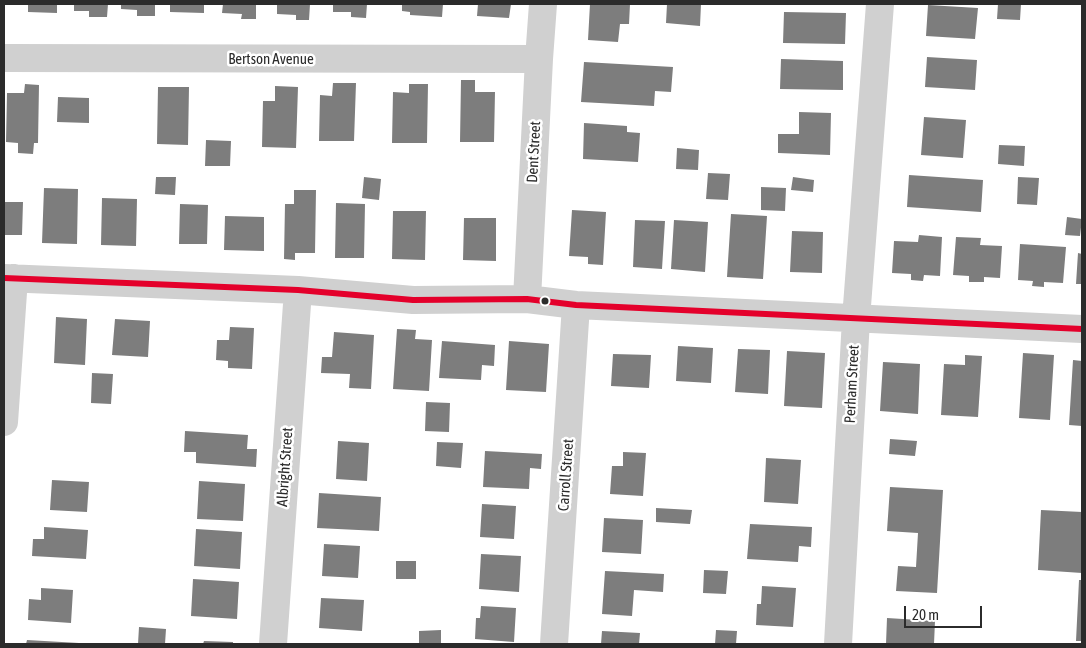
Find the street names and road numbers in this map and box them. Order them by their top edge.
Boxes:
street label: Bertson Avenue [228,50,314,68]
street label: Dent Street [523,121,545,183]
street label: Perham Street [841,344,863,424]
street label: Albright Street [273,427,297,507]
street label: Carroll Street [554,438,578,512]

